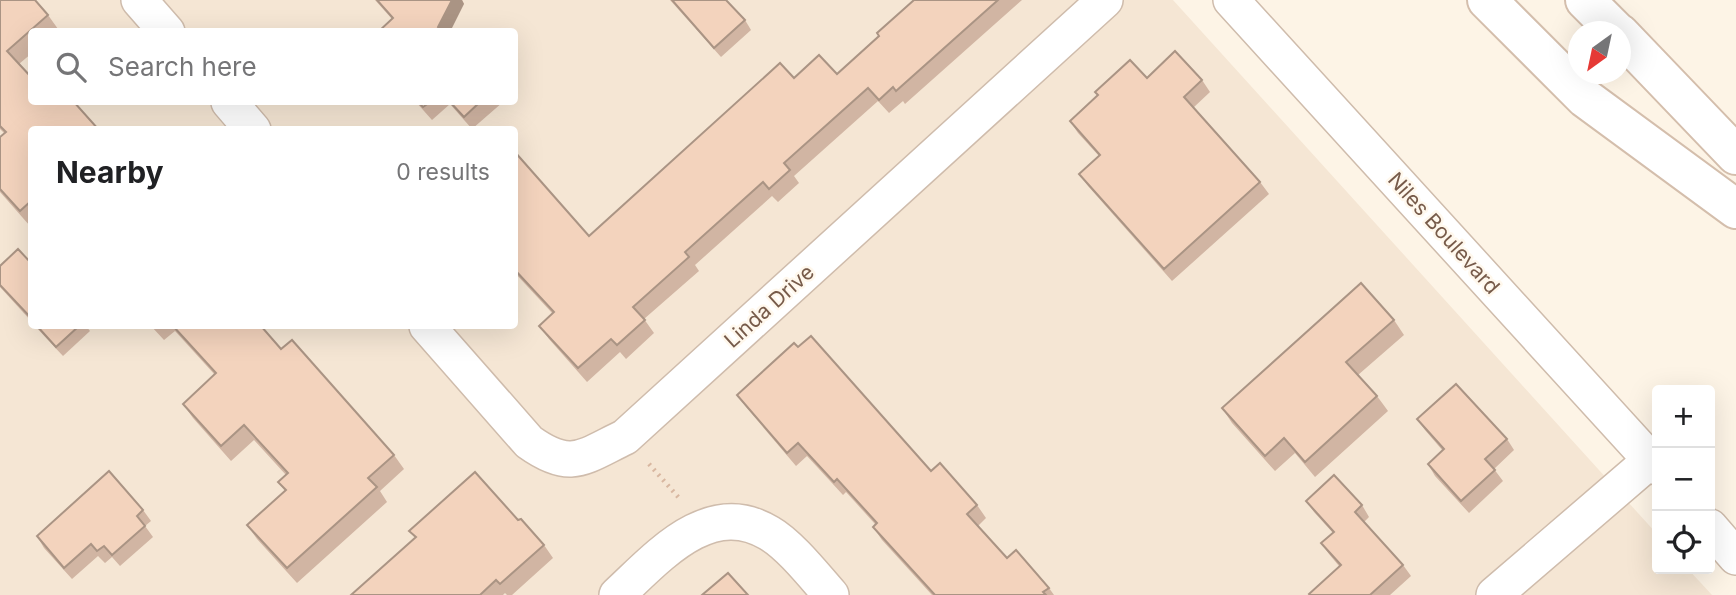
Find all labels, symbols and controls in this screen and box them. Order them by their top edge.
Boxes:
north arrow [1568,21,1631,84]
search box [28,28,518,105]
icon: search [52,48,90,86]
text: Search here [108,51,257,82]
text: Nearby [56,154,164,190]
text: 0 results [396,158,490,186]
street label: Niles Boulevard [1383,167,1505,299]
street label: Linda Drive [719,259,819,353]
map controls [1652,385,1715,574]
button: + [1652,385,1715,448]
button: − [1652,448,1715,511]
button: locate [1652,511,1715,574]

